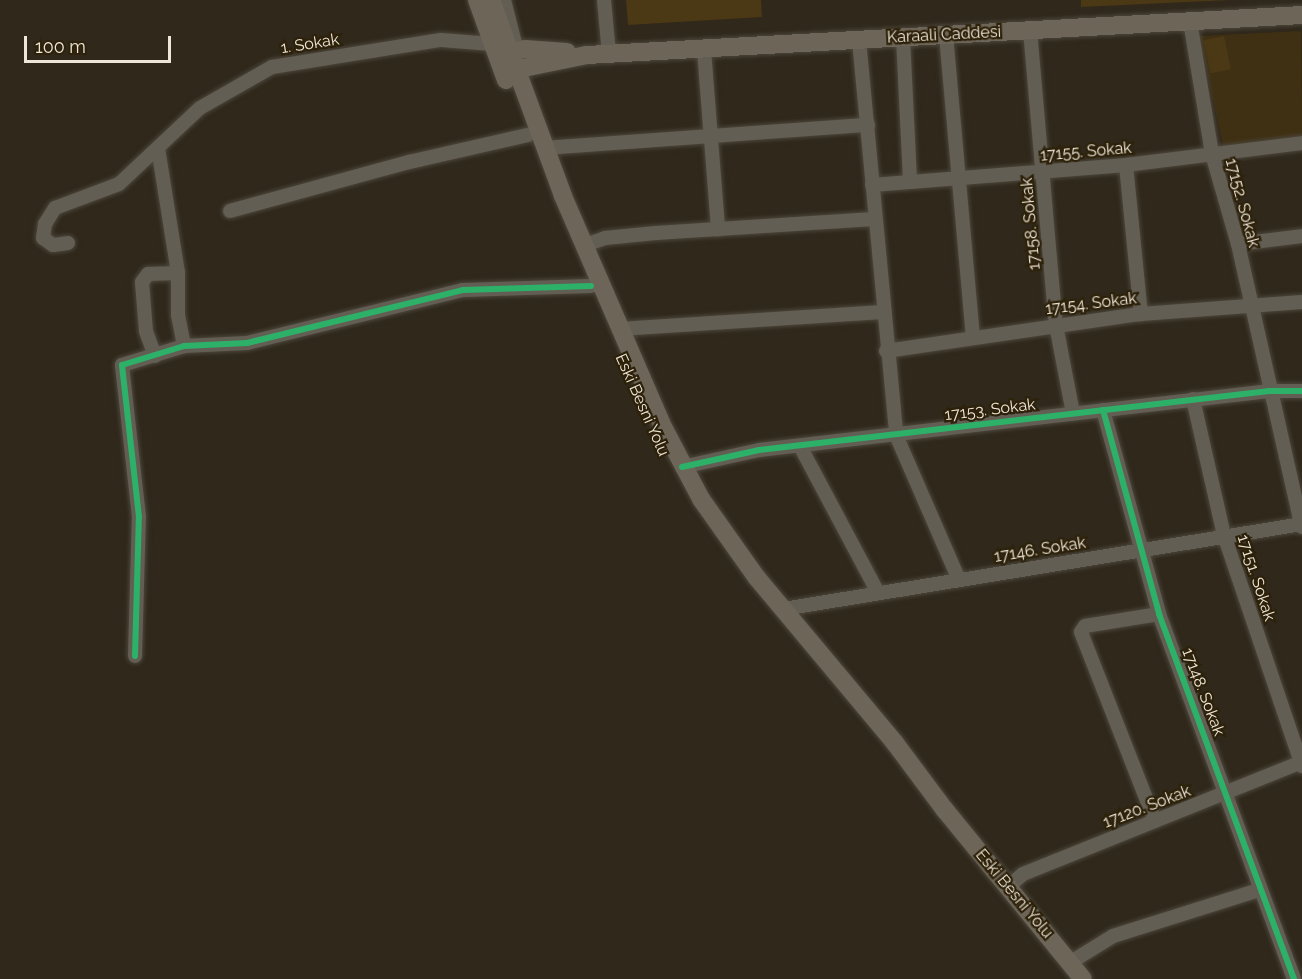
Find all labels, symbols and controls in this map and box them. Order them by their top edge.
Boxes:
street label: Karaali Caddesi [886,22,1002,48]
scale bar [27,24,174,62]
street label: 1. Sokak [279,30,341,58]
text: 100 m [35,36,86,57]
street label: 17155. Sokak [1040,138,1132,166]
street label: 17152. Sokak [1221,156,1263,250]
street label: 17158. Sokak [1017,177,1045,271]
street label: 17154. Sokak [1044,289,1138,319]
street label: Eski Besni Yolu [611,351,673,459]
street label: 17153. Sokak [943,395,1037,425]
street label: 17151. Sokak [1233,532,1279,624]
street label: 17146. Sokak [993,533,1087,567]
street label: 17148. Sokak [1177,645,1229,739]
street label: 17120. Sokak [1100,782,1194,832]
street label: Eski Besni Yolu [971,846,1057,942]

